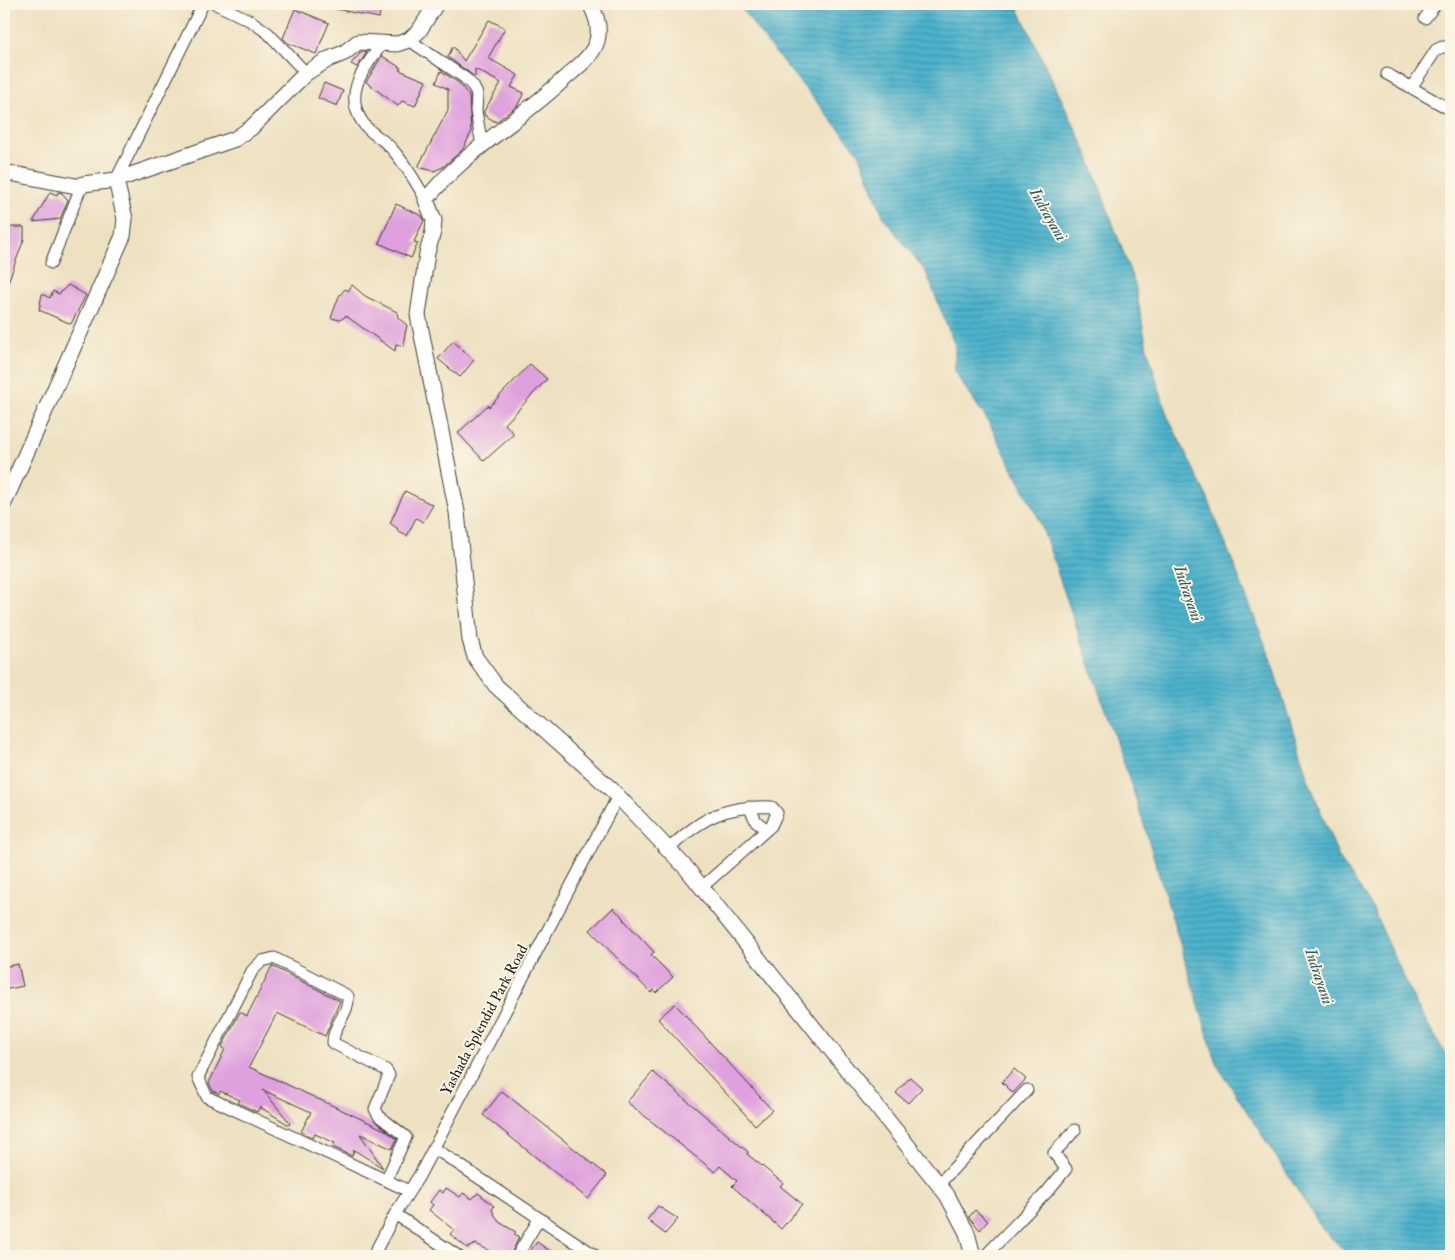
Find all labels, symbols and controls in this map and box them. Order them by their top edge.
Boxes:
water label: Indrayani [1024,183,1072,245]
water label: Indrayani [1169,562,1207,625]
street label: Yashada Splendid Park Road [437,941,533,1099]
water label: Indrayani [1300,945,1338,1008]

